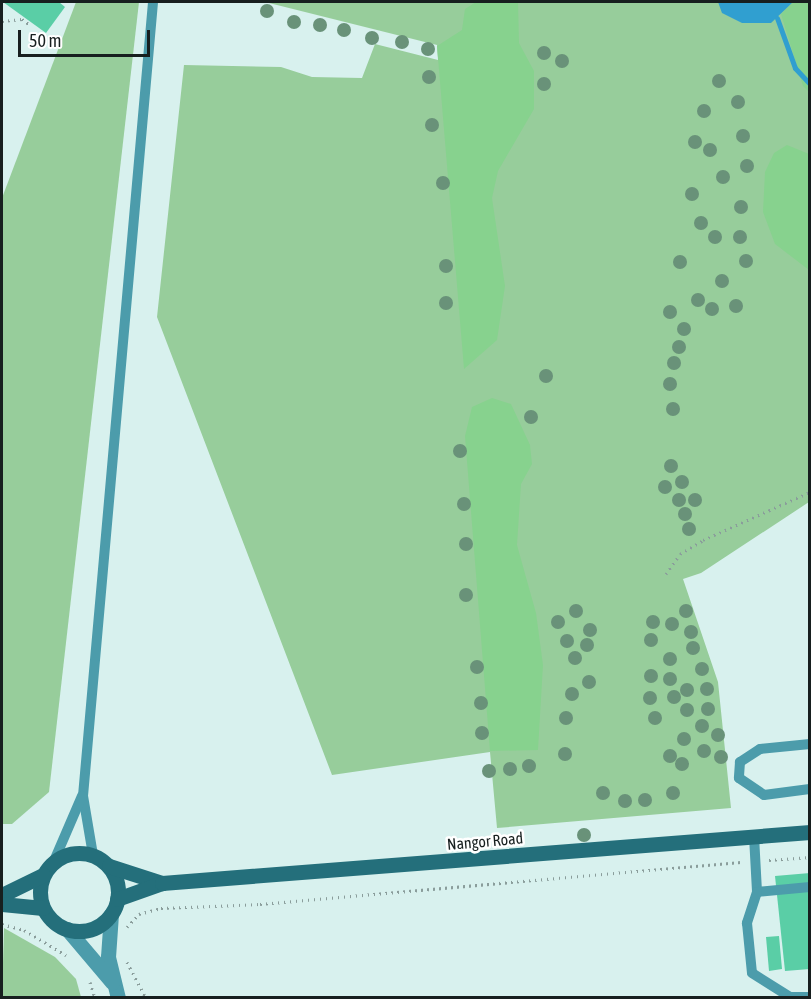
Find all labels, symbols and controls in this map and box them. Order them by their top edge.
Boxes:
scale bar [21,18,153,56]
text: 50 m [29,30,61,51]
street label: Nangor Road [446,828,524,854]

